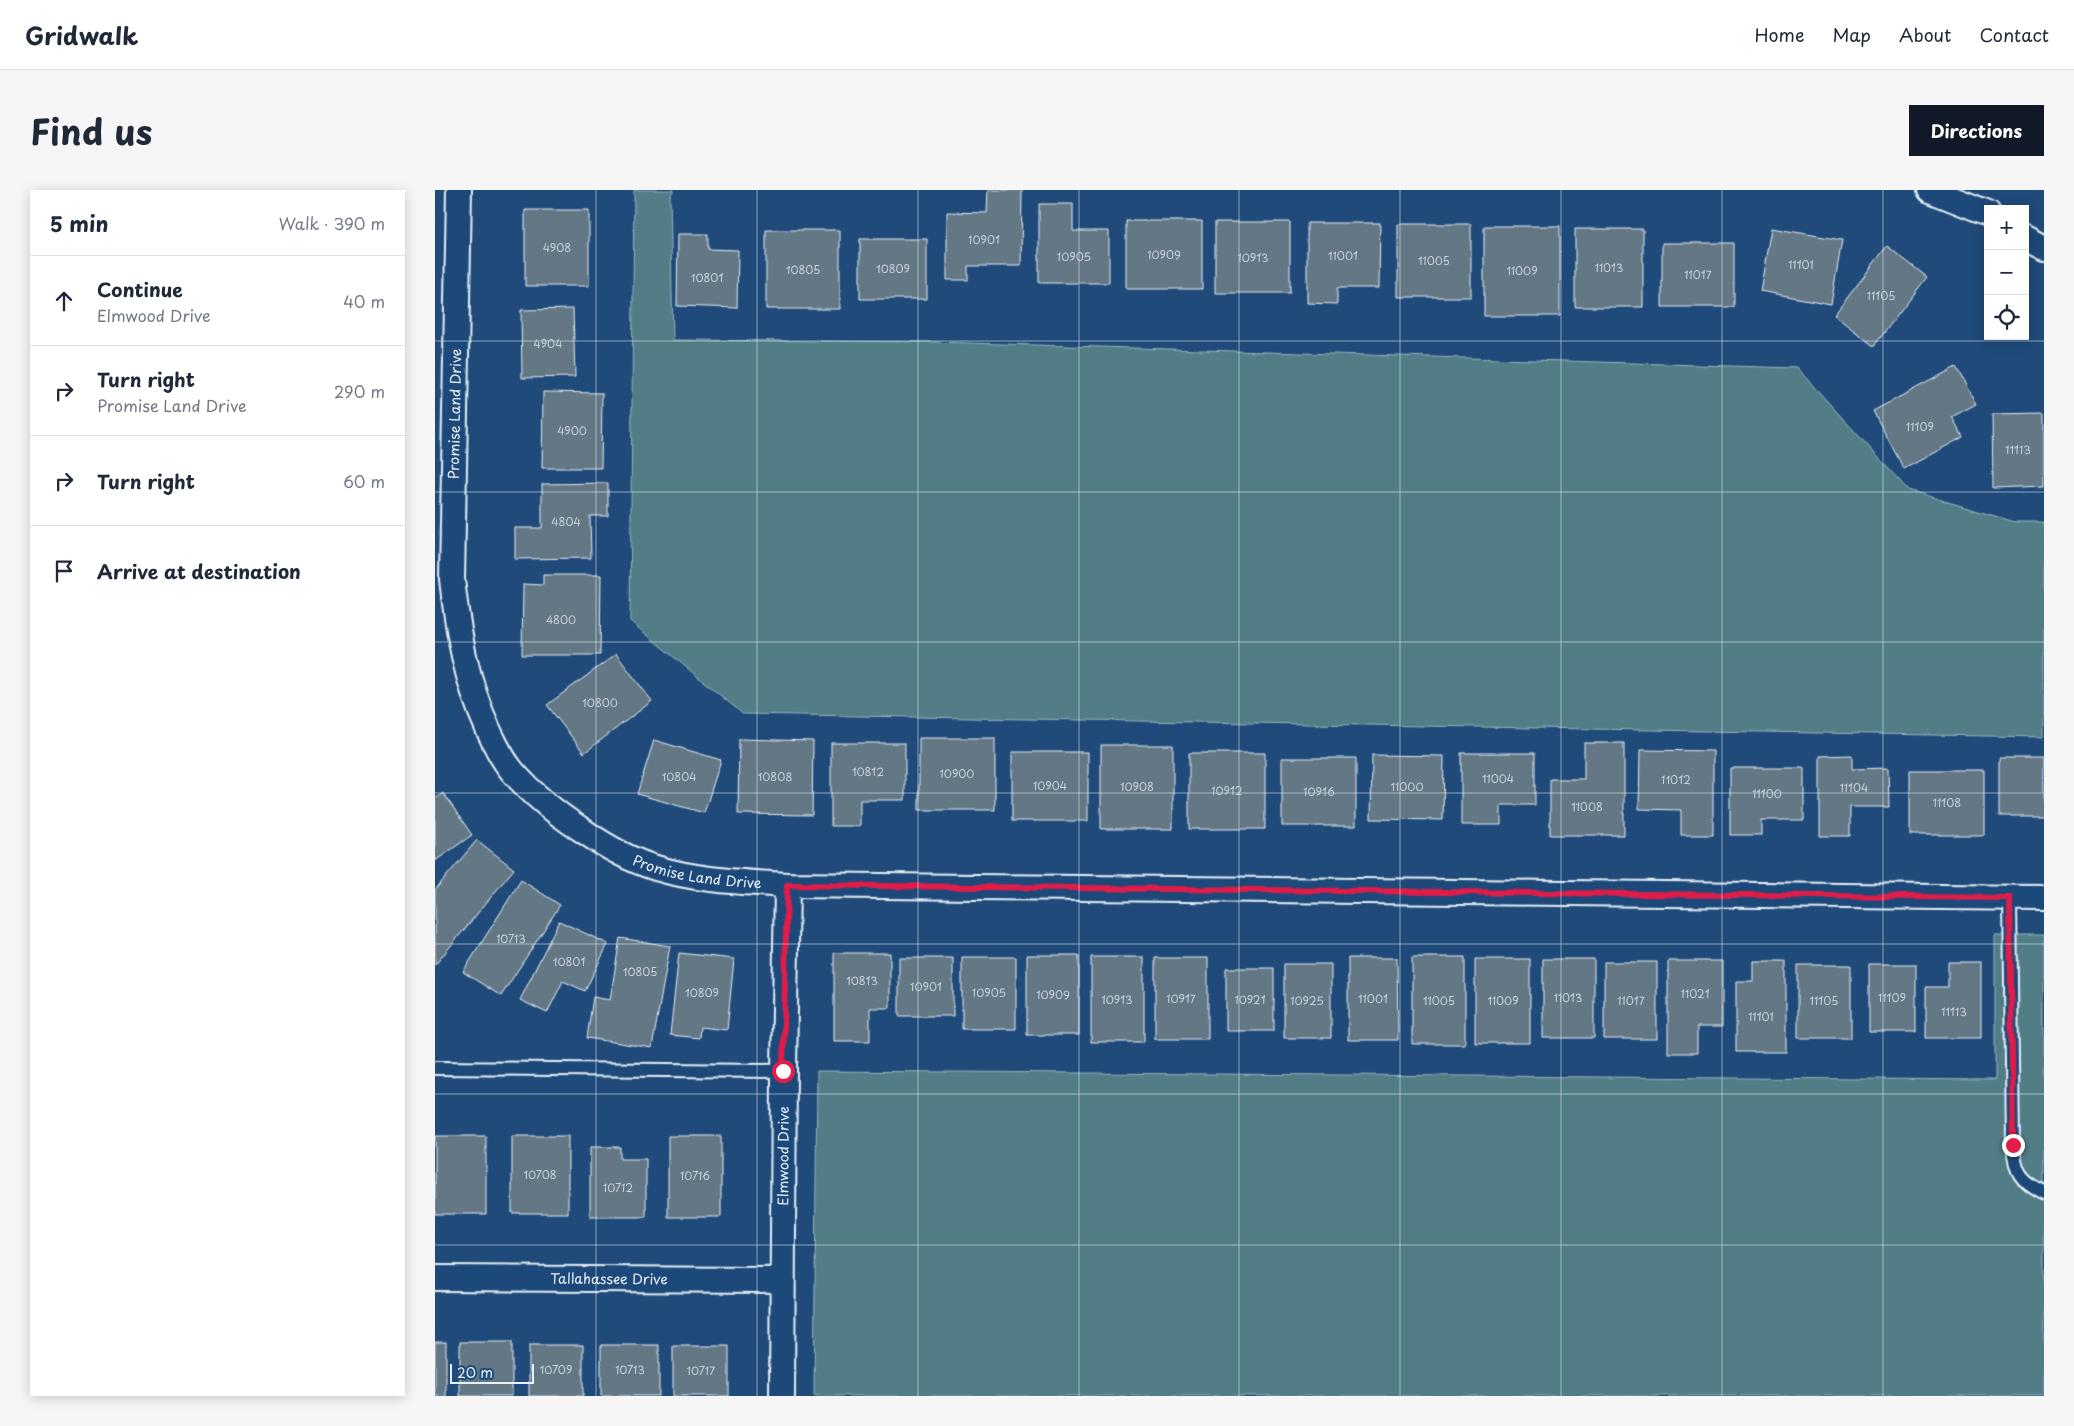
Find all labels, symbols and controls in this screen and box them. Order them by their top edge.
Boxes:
text: Gridwalk [25,17,138,53]
text: Home [1754,21,1804,48]
text: Map [1832,21,1871,48]
text: About [1899,21,1951,48]
text: Contact [1979,21,2049,48]
text: Find us [30,104,152,157]
button: Directions [1909,105,2044,156]
map controls [1984,205,2029,340]
button: + [1984,205,2029,250]
text: 5 min [50,207,108,239]
text: Walk · 390 m [279,211,385,235]
house number: 10901 [968,231,1000,248]
house number: 4908 [543,239,571,256]
house number: 10909 [1147,246,1181,263]
house number: 11001 [1328,247,1358,264]
house number: 10905 [1057,248,1091,265]
house number: 10913 [1238,249,1268,266]
button: − [1984,250,2029,295]
house number: 11005 [1418,252,1450,269]
house number: 11101 [1788,256,1814,273]
house number: 11013 [1595,259,1623,276]
house number: 10809 [876,260,910,277]
house number: 10805 [786,261,820,278]
house number: 11009 [1506,262,1538,279]
house number: 11017 [1684,266,1712,283]
house number: 10801 [691,269,723,286]
text: Continue [97,275,183,303]
icon: ahead [50,287,78,315]
house number: 11105 [1867,287,1895,304]
text: 40 m [343,289,385,313]
button: locate [1984,295,2029,340]
text: Elmwood Drive [97,303,211,327]
house number: 4904 [534,335,562,352]
street label: Promise Land Drive [443,348,466,480]
text: Turn right [97,365,195,393]
icon: right [50,377,78,405]
text: 290 m [334,379,385,403]
text: Promise Land Drive [97,393,247,417]
house number: 11109 [1906,418,1934,435]
house number: 4900 [557,422,587,439]
house number: 11113 [2005,441,2031,458]
icon: right [50,467,78,495]
text: Turn right [97,467,195,495]
text: 60 m [343,469,385,493]
house number: 4804 [551,513,581,530]
icon: arrive [50,557,78,585]
text: Arrive at destination [97,557,301,585]
house number: 4800 [546,611,576,628]
house number: 10800 [582,694,618,711]
house number: 10812 [852,763,884,780]
house number: 10900 [940,765,974,782]
house number: 10804 [661,768,697,785]
house number: 10808 [758,768,792,785]
house number: 11004 [1482,770,1514,787]
house number: 11012 [1661,771,1691,788]
house number: 10904 [1033,777,1067,794]
house number: 10908 [1120,778,1154,795]
house number: 11000 [1391,778,1423,795]
house number: 11104 [1840,779,1868,796]
house number: 10912 [1211,782,1243,799]
house number: 10916 [1303,783,1335,800]
house number: 11100 [1752,785,1782,802]
house number: 11108 [1933,794,1961,811]
house number: 11008 [1571,798,1603,815]
street label: Promise Land Drive [629,849,762,893]
house number: 10713 [496,930,526,947]
house number: 10801 [553,953,585,970]
house number: 10805 [623,963,657,980]
house number: 10813 [846,972,878,989]
house number: 10901 [910,978,942,995]
house number: 10809 [685,984,719,1001]
house number: 10905 [972,984,1006,1001]
house number: 11021 [1680,985,1710,1002]
house number: 10909 [1036,986,1070,1003]
house number: 11013 [1554,989,1582,1006]
house number: 11109 [1878,989,1906,1006]
house number: 10917 [1166,990,1196,1007]
house number: 11001 [1358,990,1388,1007]
house number: 10913 [1102,991,1132,1008]
house number: 10921 [1234,991,1266,1008]
house number: 10925 [1290,992,1324,1009]
house number: 11005 [1423,992,1455,1009]
house number: 11009 [1487,992,1519,1009]
house number: 11017 [1617,992,1645,1009]
house number: 11105 [1810,992,1838,1009]
house number: 11113 [1941,1003,1967,1020]
house number: 11101 [1748,1008,1774,1025]
route start [772,1060,795,1083]
street label: Elmwood Drive [772,1106,794,1206]
route end [2002,1134,2025,1157]
house number: 10708 [523,1166,557,1183]
house number: 10716 [680,1167,710,1184]
house number: 10712 [603,1179,633,1196]
street label: Tallahassee Drive [550,1268,668,1289]
scale bar [450,1361,534,1384]
house number: 10709 [540,1361,572,1378]
house number: 10713 [615,1361,645,1378]
text: 20 m [457,1362,493,1383]
house number: 10717 [687,1362,715,1379]

